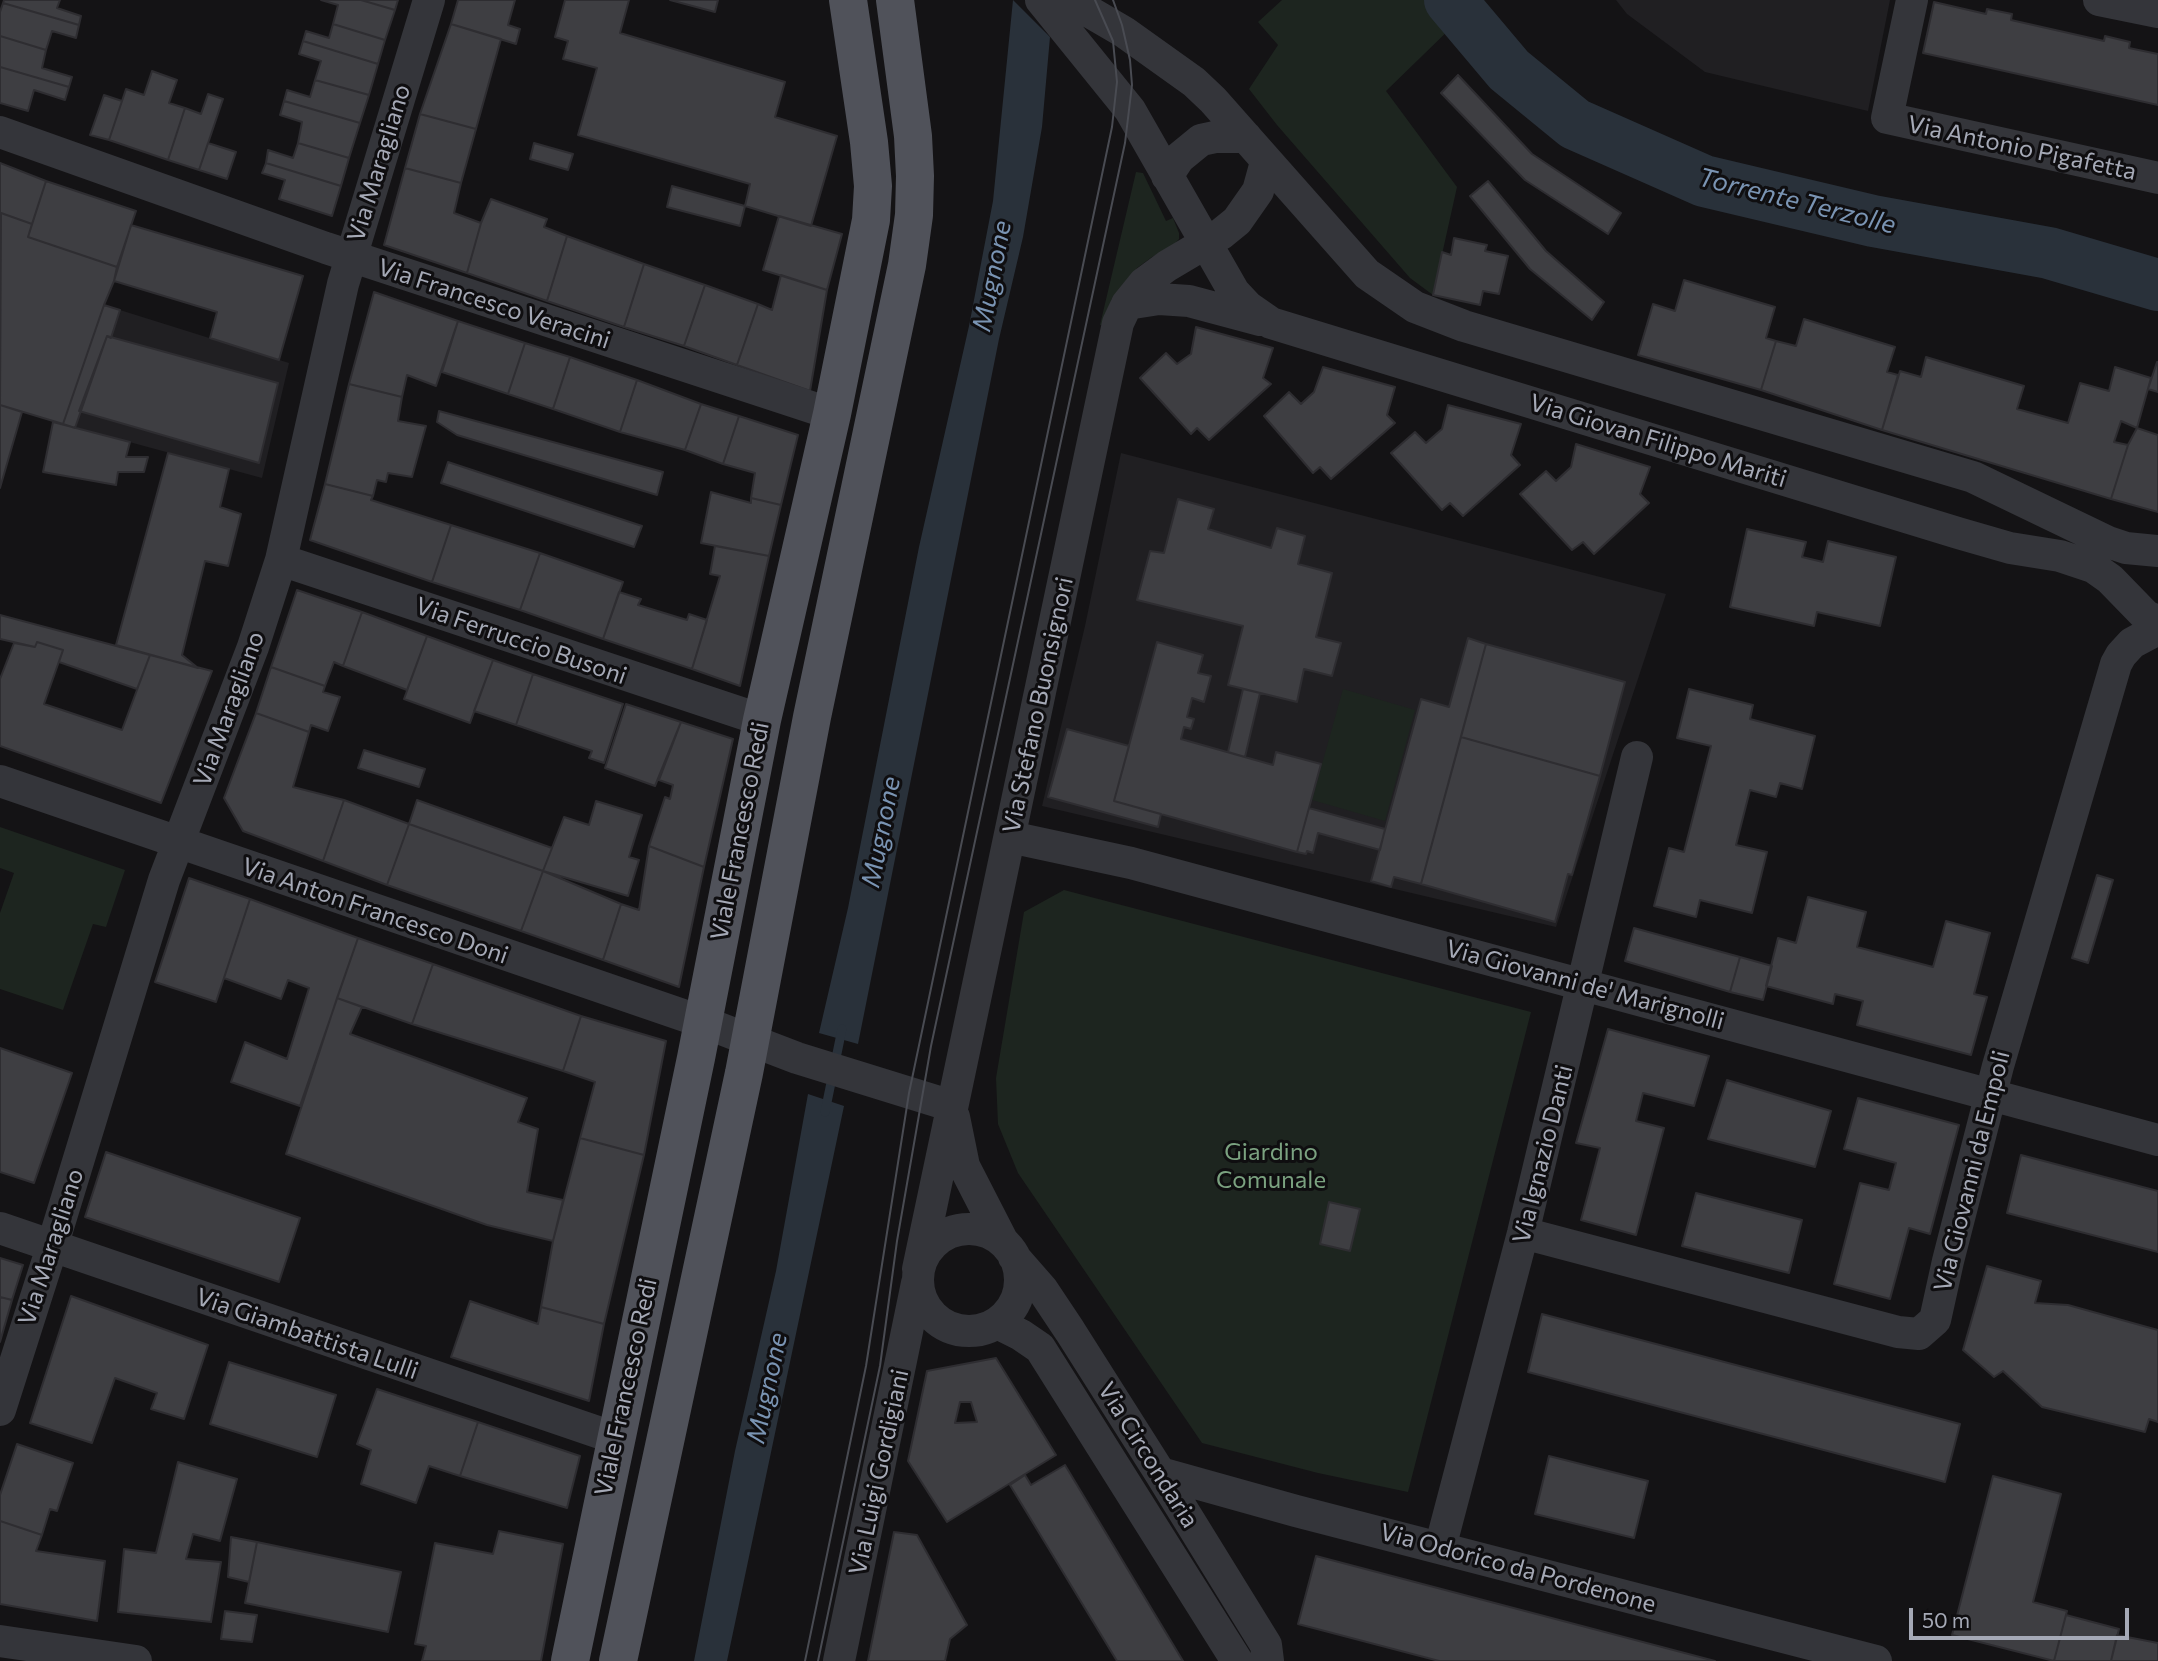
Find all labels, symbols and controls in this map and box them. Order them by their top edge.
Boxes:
street label: Via Maragliano [341,81,417,245]
street label: Via Antonio Pigafetta [1905,110,2139,186]
water label: Torrente Terzolle [1695,161,1899,241]
water label: Mugnone [966,218,1018,334]
street label: Via Francesco Veracini [374,253,614,355]
street label: Via Giovan Filippo Mariti [1526,388,1790,494]
street label: Via Stefano Buonsignori [997,574,1079,836]
street label: Via Ferruccio Busoni [412,591,630,691]
street label: Via Maragliano [188,628,270,790]
street label: Viale Francesco Redi [705,719,775,943]
water label: Mugnone [855,774,907,890]
street label: Via Anton Francesco Doni [238,852,512,970]
street label: Via Giovanni de' Marignolli [1443,934,1727,1036]
street label: Via Giovanni da Empoli [1928,1048,2016,1294]
street label: Via Ignazio Danti [1507,1062,1579,1246]
park label: Giardino Comunale [1216,1138,1326,1194]
street label: Via Maragliano [12,1165,90,1329]
street label: Viale Francesco Redi [589,1276,663,1498]
street label: Via Giambattista Lulli [192,1282,422,1386]
water label: Mugnone [740,1330,794,1446]
street label: Via Luigi Gordigiani [843,1366,915,1578]
street label: Via Circondaria [1092,1377,1204,1533]
street label: Via Odorico da Pordenone [1377,1517,1659,1619]
scale bar [1913,1594,2134,1638]
text: 50 m [1922,1607,1970,1632]

